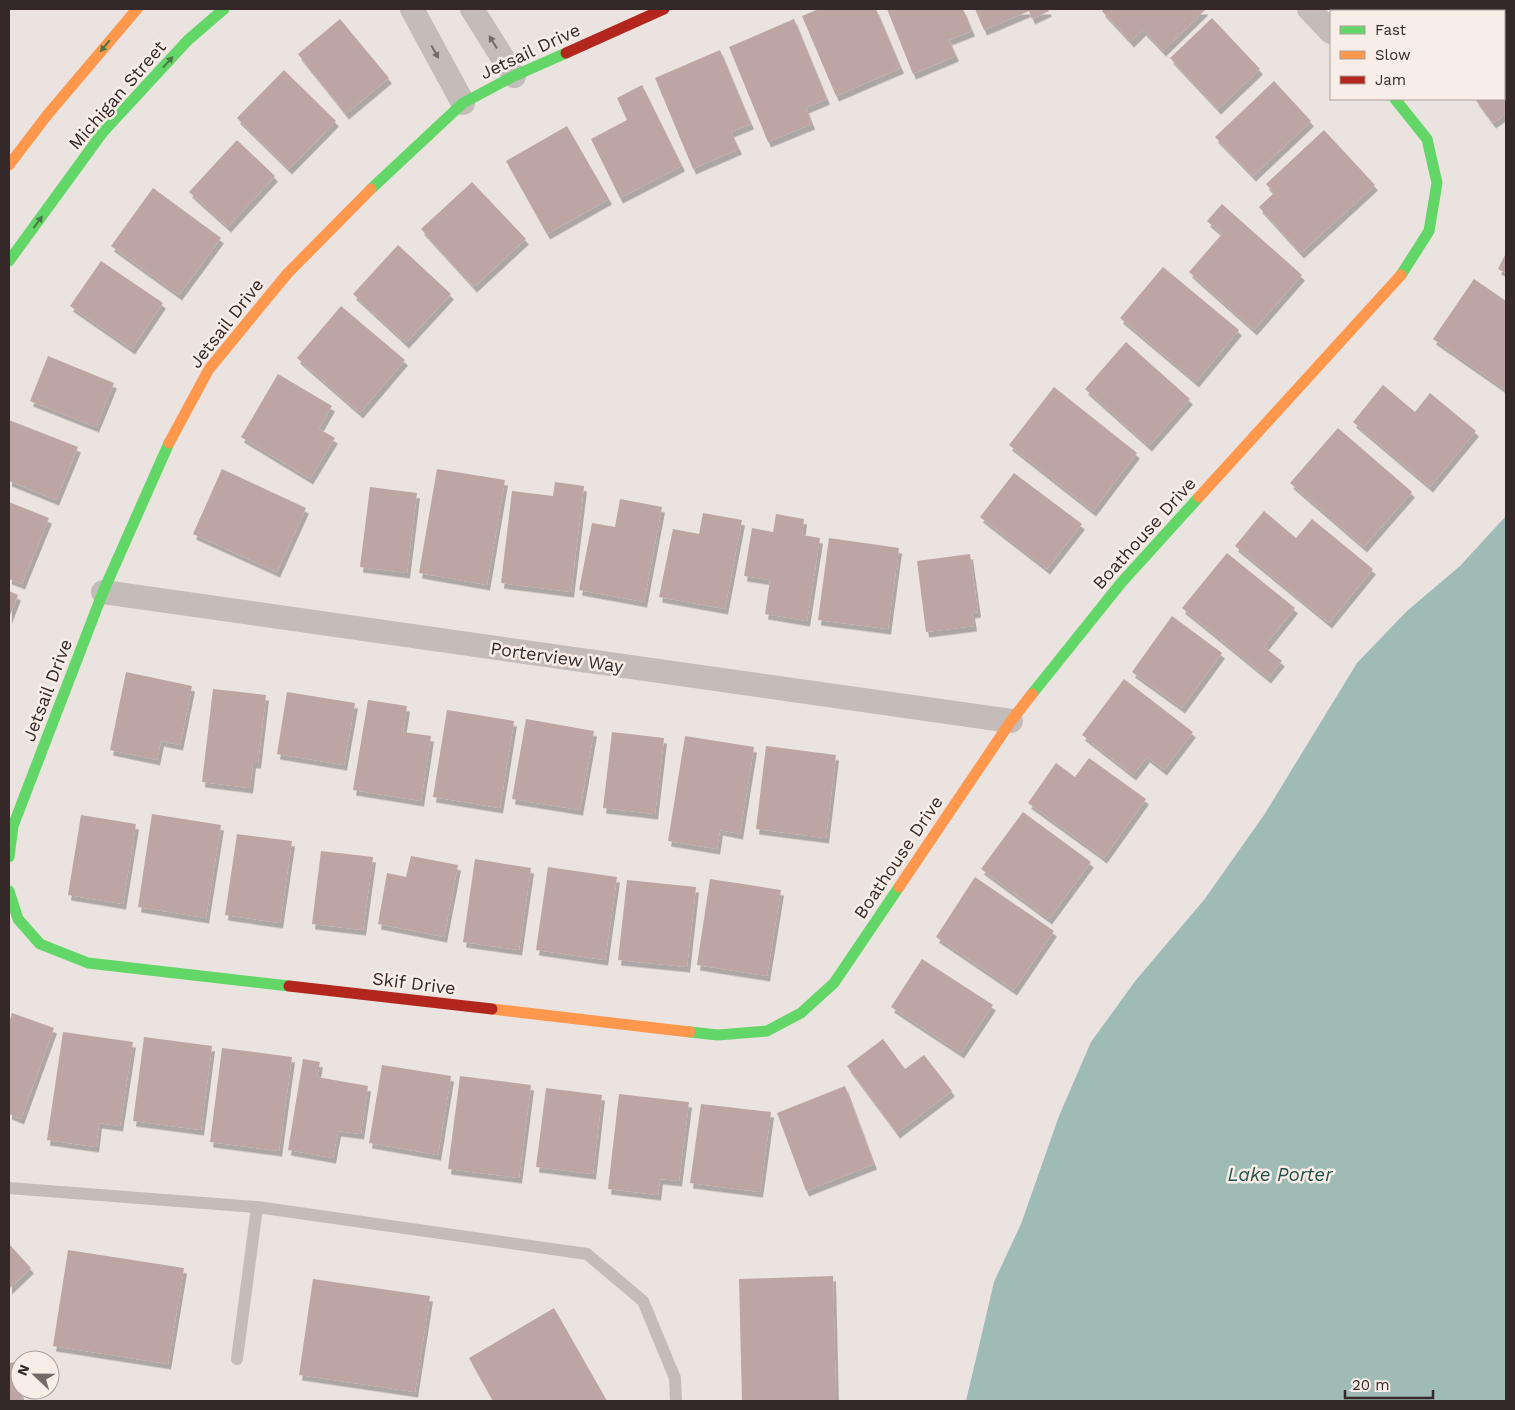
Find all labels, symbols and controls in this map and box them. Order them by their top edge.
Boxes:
legend [1330,10,1505,100]
street label: Jetsail Drive [477,19,583,83]
text: Fast [1375,21,1407,39]
street label: Michigan Street [64,36,170,154]
one-way arrow [488,36,497,49]
one-way arrow [100,39,111,52]
one-way arrow [431,44,439,59]
text: Slow [1375,46,1411,64]
one-way arrow [163,55,174,68]
text: Jam [1375,71,1406,89]
one-way arrow [32,216,43,229]
street label: Jetsail Drive [184,274,268,372]
street label: Boathouse Drive [1088,473,1200,593]
street label: Jetsail Drive [18,636,76,744]
street label: Porterview Way [489,637,625,677]
street label: Boathouse Drive [849,792,947,922]
street label: Skif Drive [371,967,457,999]
water label: Lake Porter [1227,1163,1333,1186]
north arrow [10,1350,60,1400]
text: N [14,1362,32,1378]
scale bar [1345,1368,1432,1400]
text: 20 m [1352,1376,1390,1394]

